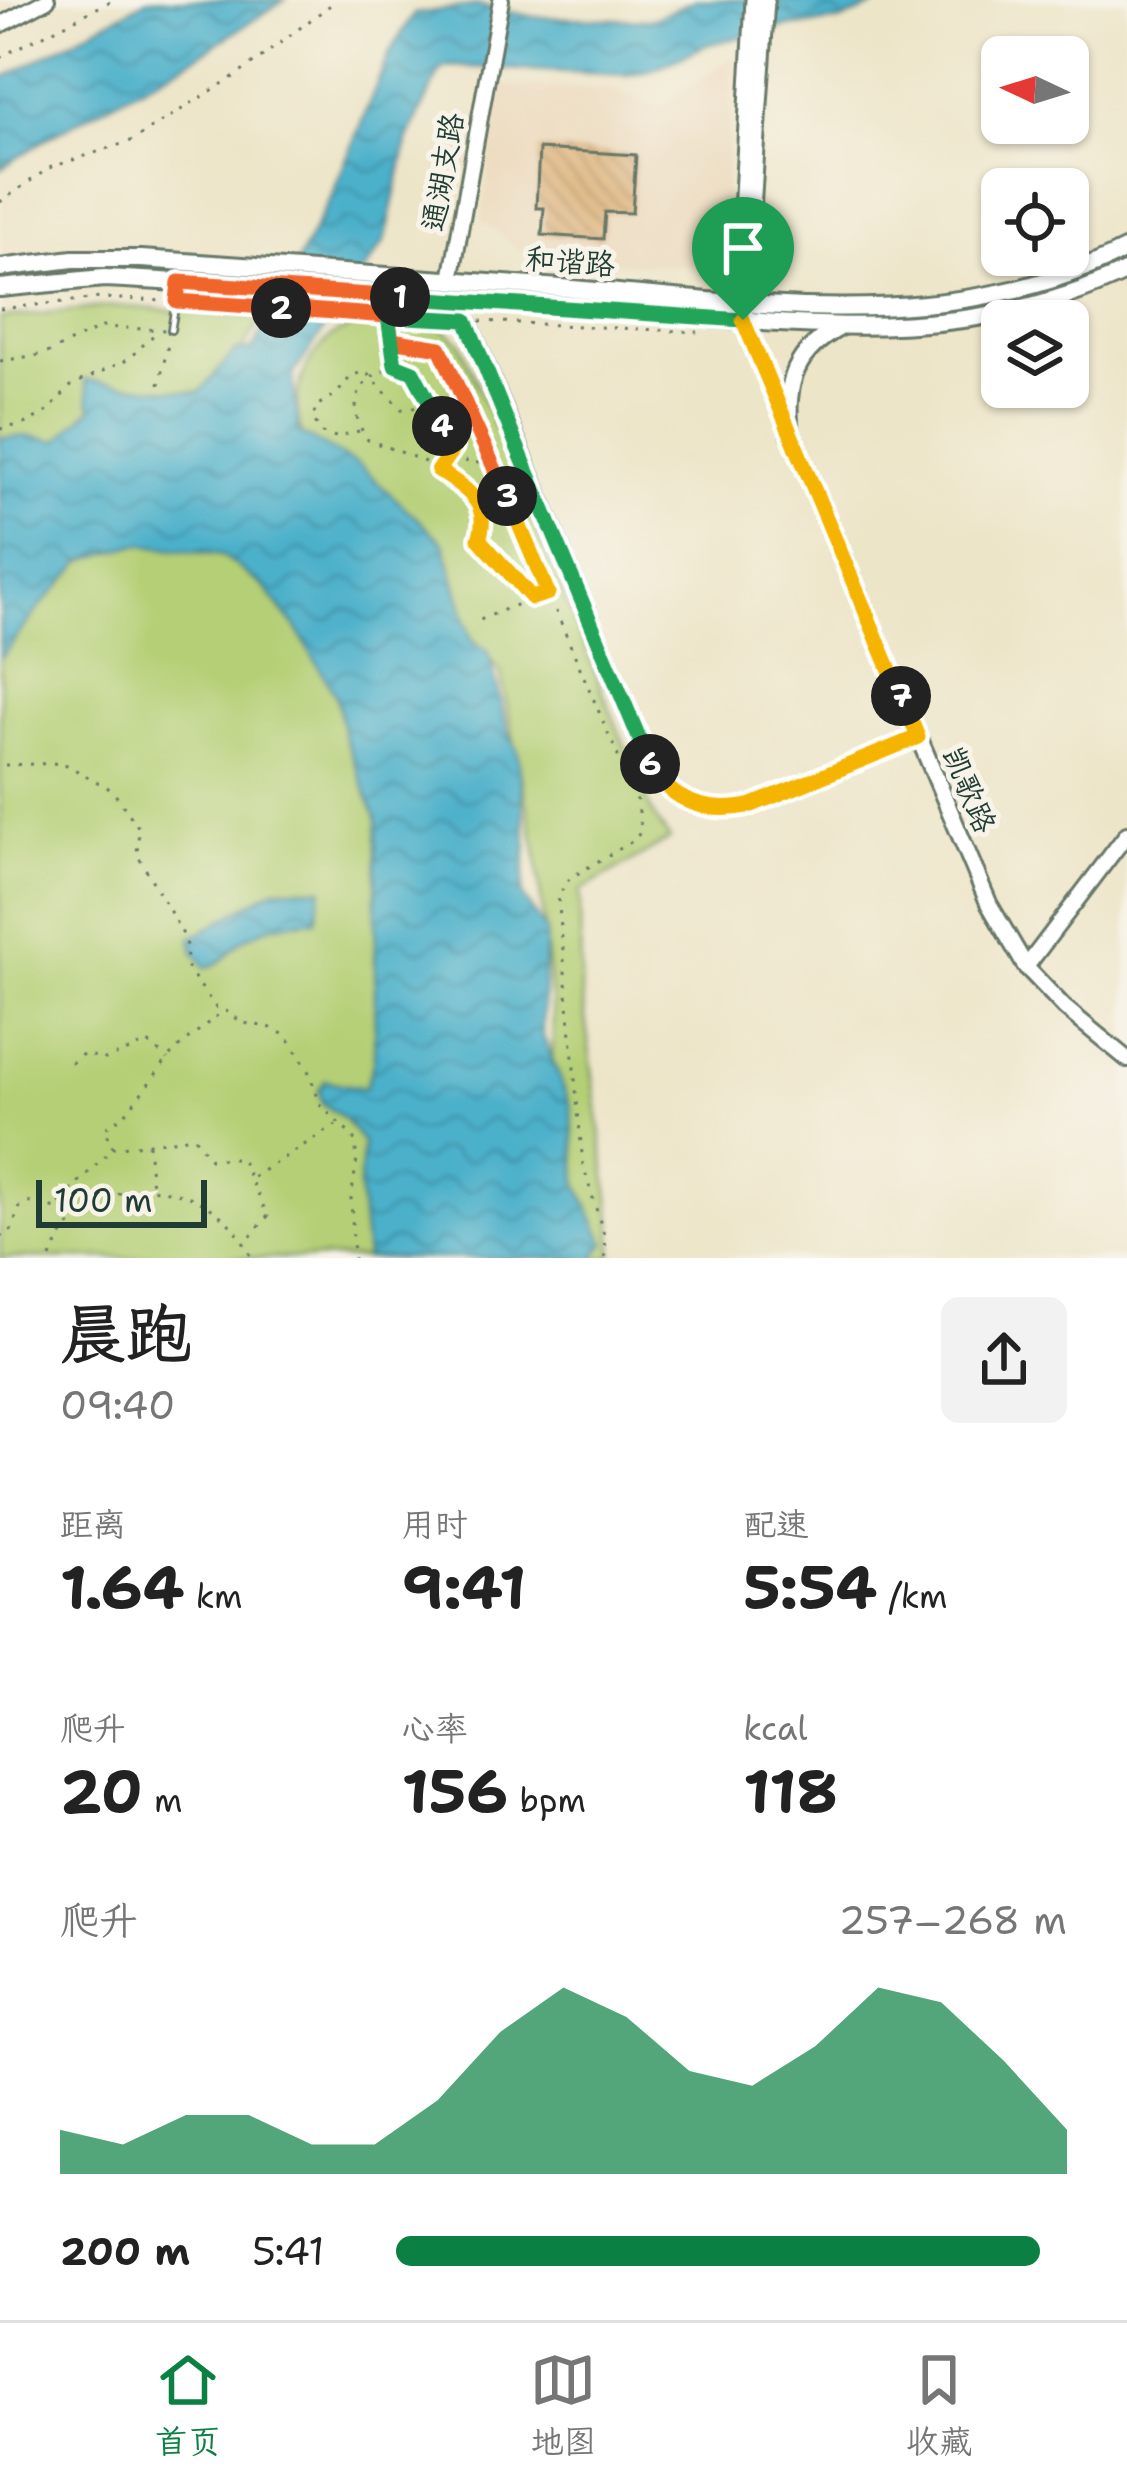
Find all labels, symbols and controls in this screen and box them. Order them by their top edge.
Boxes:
north arrow [981,36,1089,144]
map controls [981,36,1089,408]
street label: 通湖支路 [412,109,473,235]
button: locate [981,168,1089,276]
pin [692,197,794,320]
icon: arrive [710,215,776,281]
street label: 和谐路 [524,238,616,285]
pin: 1 [370,267,430,327]
text: 1 [392,274,408,319]
pin: 2 [251,278,311,338]
text: 2 [269,285,293,330]
button: layers [981,300,1089,408]
pin: 4 [412,396,472,456]
text: 4 [430,403,454,448]
pin: 3 [477,466,537,526]
text: 3 [495,473,519,518]
pin: 7 [871,666,931,726]
text: 7 [889,673,913,718]
pin: 6 [620,734,680,794]
street label: 凯歌路 [933,740,1006,839]
text: 6 [638,741,662,786]
scale bar [36,1174,207,1227]
text: 100 m [54,1178,153,1223]
text: 晨跑 [60,1290,192,1378]
button: share [941,1297,1067,1423]
text: 09:40 [60,1379,175,1431]
text: 距离 [60,1502,126,1547]
text: 用时 [402,1502,468,1547]
text: 配速 [743,1502,809,1547]
text: 1.64 [60,1547,185,1627]
text: 9:41 [402,1547,526,1627]
text: 5:54 [743,1547,877,1627]
text: km [185,1574,242,1619]
text: /km [877,1574,948,1619]
text: 爬升 [60,1706,126,1751]
text: 心率 [402,1706,468,1751]
text: kcal [743,1706,807,1751]
text: 20 [60,1751,143,1831]
text: 156 [402,1751,508,1831]
text: 118 [743,1751,838,1831]
text: m [143,1778,183,1823]
text: bpm [508,1778,586,1823]
text: 爬升 [60,1894,138,1946]
text: 257–268 m [838,1894,1067,1946]
text: 200 m [60,2225,190,2277]
text: 5:41 [252,2225,325,2277]
tab: 首页 [155,2347,221,2464]
tab: 地图 [530,2347,596,2464]
tab: 收藏 [906,2347,972,2464]

